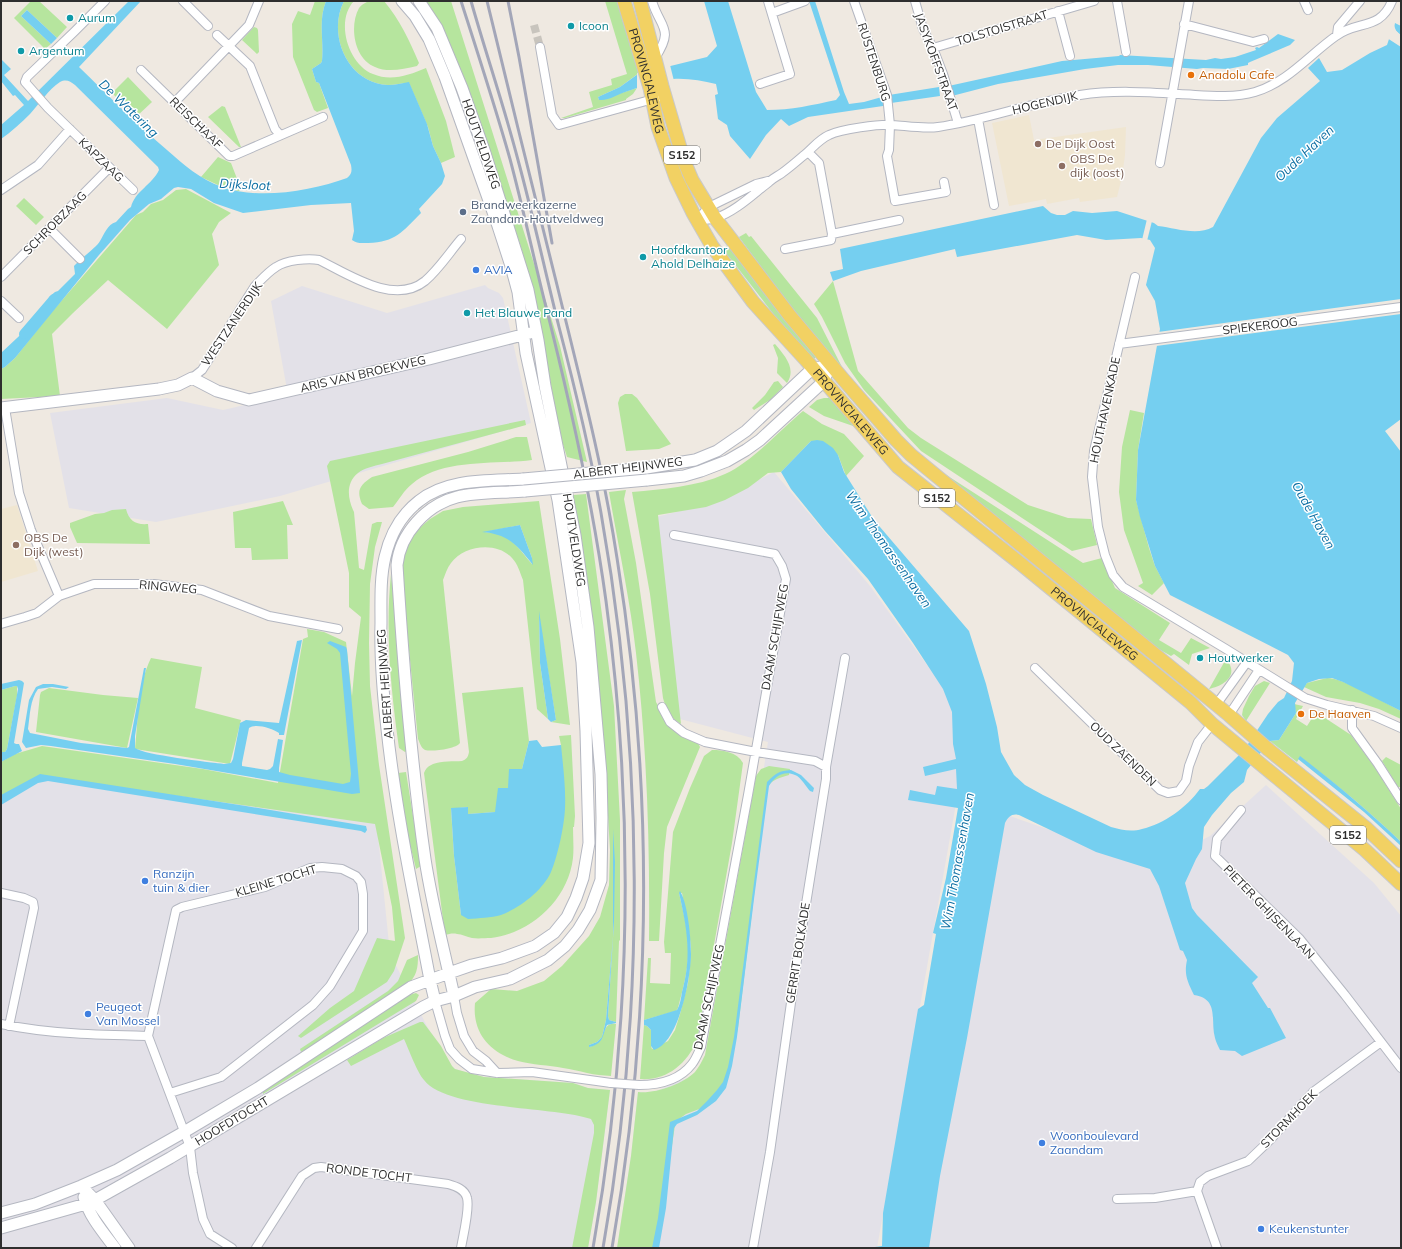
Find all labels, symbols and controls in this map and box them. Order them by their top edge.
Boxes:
street label: TOLSTOISTRAAT [954,6,1050,49]
place label: Aurum [78,10,116,25]
street label: JASYKOFFSTRAAT [912,10,962,114]
marker: Aurum [65,13,75,23]
place label: Icoon [579,18,609,33]
marker: Icoon [566,21,576,31]
street label: RUSTENBURG [855,21,894,103]
street label: PROVINCIALEWEG [626,26,668,136]
place label: Argentum [29,43,85,58]
marker: Argentum [16,46,26,56]
place label: Anadolu Cafe [1199,67,1275,82]
marker: Anadolu Cafe [1186,70,1196,80]
water label: De Watering [96,76,162,140]
street label: HOGENDIJK [1011,88,1080,117]
street label: REISCHAAF [167,94,226,152]
street label: HOUTVELDWEG [459,97,504,191]
water label: Oude Haven [1271,122,1337,184]
street label: KAPZAAG [76,134,127,185]
place label: De Dijk Oost [1046,136,1115,151]
marker: De Dijk Oost [1033,139,1043,149]
road number: S152 [664,146,700,164]
place label: OBS De dijk (oost) [1070,151,1125,180]
marker: OBS De dijk (oost) [1057,161,1067,171]
water label: Dijksloot [219,175,272,193]
street label: SCHROBZAAG [20,188,90,258]
place label: Brandweerkazerne Zaandam-Houtveldweg [471,197,604,226]
marker: Brandweerkazerne Zaandam-Houtveldweg [458,207,468,217]
place label: Hoofdkantoor Ahold Delhaize [651,242,735,271]
marker: Hoofdkantoor Ahold Delhaize [638,252,648,262]
place label: AVIA [484,262,513,277]
marker: AVIA [471,265,481,275]
street label: WESTZANERDIJK [198,278,266,369]
place label: Het Blauwe Pand [475,305,572,320]
marker: Het Blauwe Pand [462,308,472,318]
street label: SPIEKEROOG [1221,313,1298,338]
street label: ARIS VAN BROEKWEG [298,352,427,395]
street label: HOUTHAVENKADE [1086,355,1123,464]
street label: PROVINCIALEWEG [810,365,892,458]
street label: ALBERT HEIJNWEG [572,453,684,482]
water label: Oude Haven [1289,478,1339,552]
water label: Wim Thomassenhaven [843,488,935,610]
road number: S152 [919,489,955,507]
street label: HOUTVELDWEG [560,492,589,588]
place label: OBS De Dijk (west) [24,530,84,559]
marker: OBS De Dijk (west) [11,540,21,550]
street label: RINGWEG [138,576,198,597]
street label: DAAM SCHIJFWEG [758,583,791,691]
street label: PROVINCIALEWEG [1048,583,1141,664]
street label: ALBERT HEIJNWEG [373,628,396,740]
place label: Houtwerker [1208,650,1274,665]
marker: Houtwerker [1195,653,1205,663]
place label: De Haaven [1309,706,1371,721]
marker: De Haaven [1296,709,1306,719]
street label: OUD ZAENDEN [1087,718,1160,789]
water label: Wim Thomassenhaven [937,791,977,931]
road number: S152 [1330,826,1366,844]
street label: KLEINE TOCHT [233,861,319,900]
street label: PIETER GHIJSENLAAN [1221,861,1318,962]
place label: Ranzijn tuin & dier [153,866,210,895]
marker: Ranzijn tuin & dier [140,876,150,886]
street label: GERRIT BOLKADE [782,901,813,1004]
street label: DAAM SCHIJFWEG [690,943,727,1051]
place label: Peugeot Van Mossel [96,999,160,1028]
marker: Peugeot Van Mossel [83,1009,93,1019]
street label: STORMHOEK [1257,1086,1320,1151]
street label: HOOFDTOCHT [192,1092,272,1149]
place label: Woonboulevard Zaandam [1050,1128,1139,1157]
marker: Woonboulevard Zaandam [1037,1138,1047,1148]
street label: RONDE TOCHT [325,1160,414,1185]
place label: Keukenstunter [1269,1221,1349,1236]
marker: Keukenstunter [1256,1224,1266,1234]

